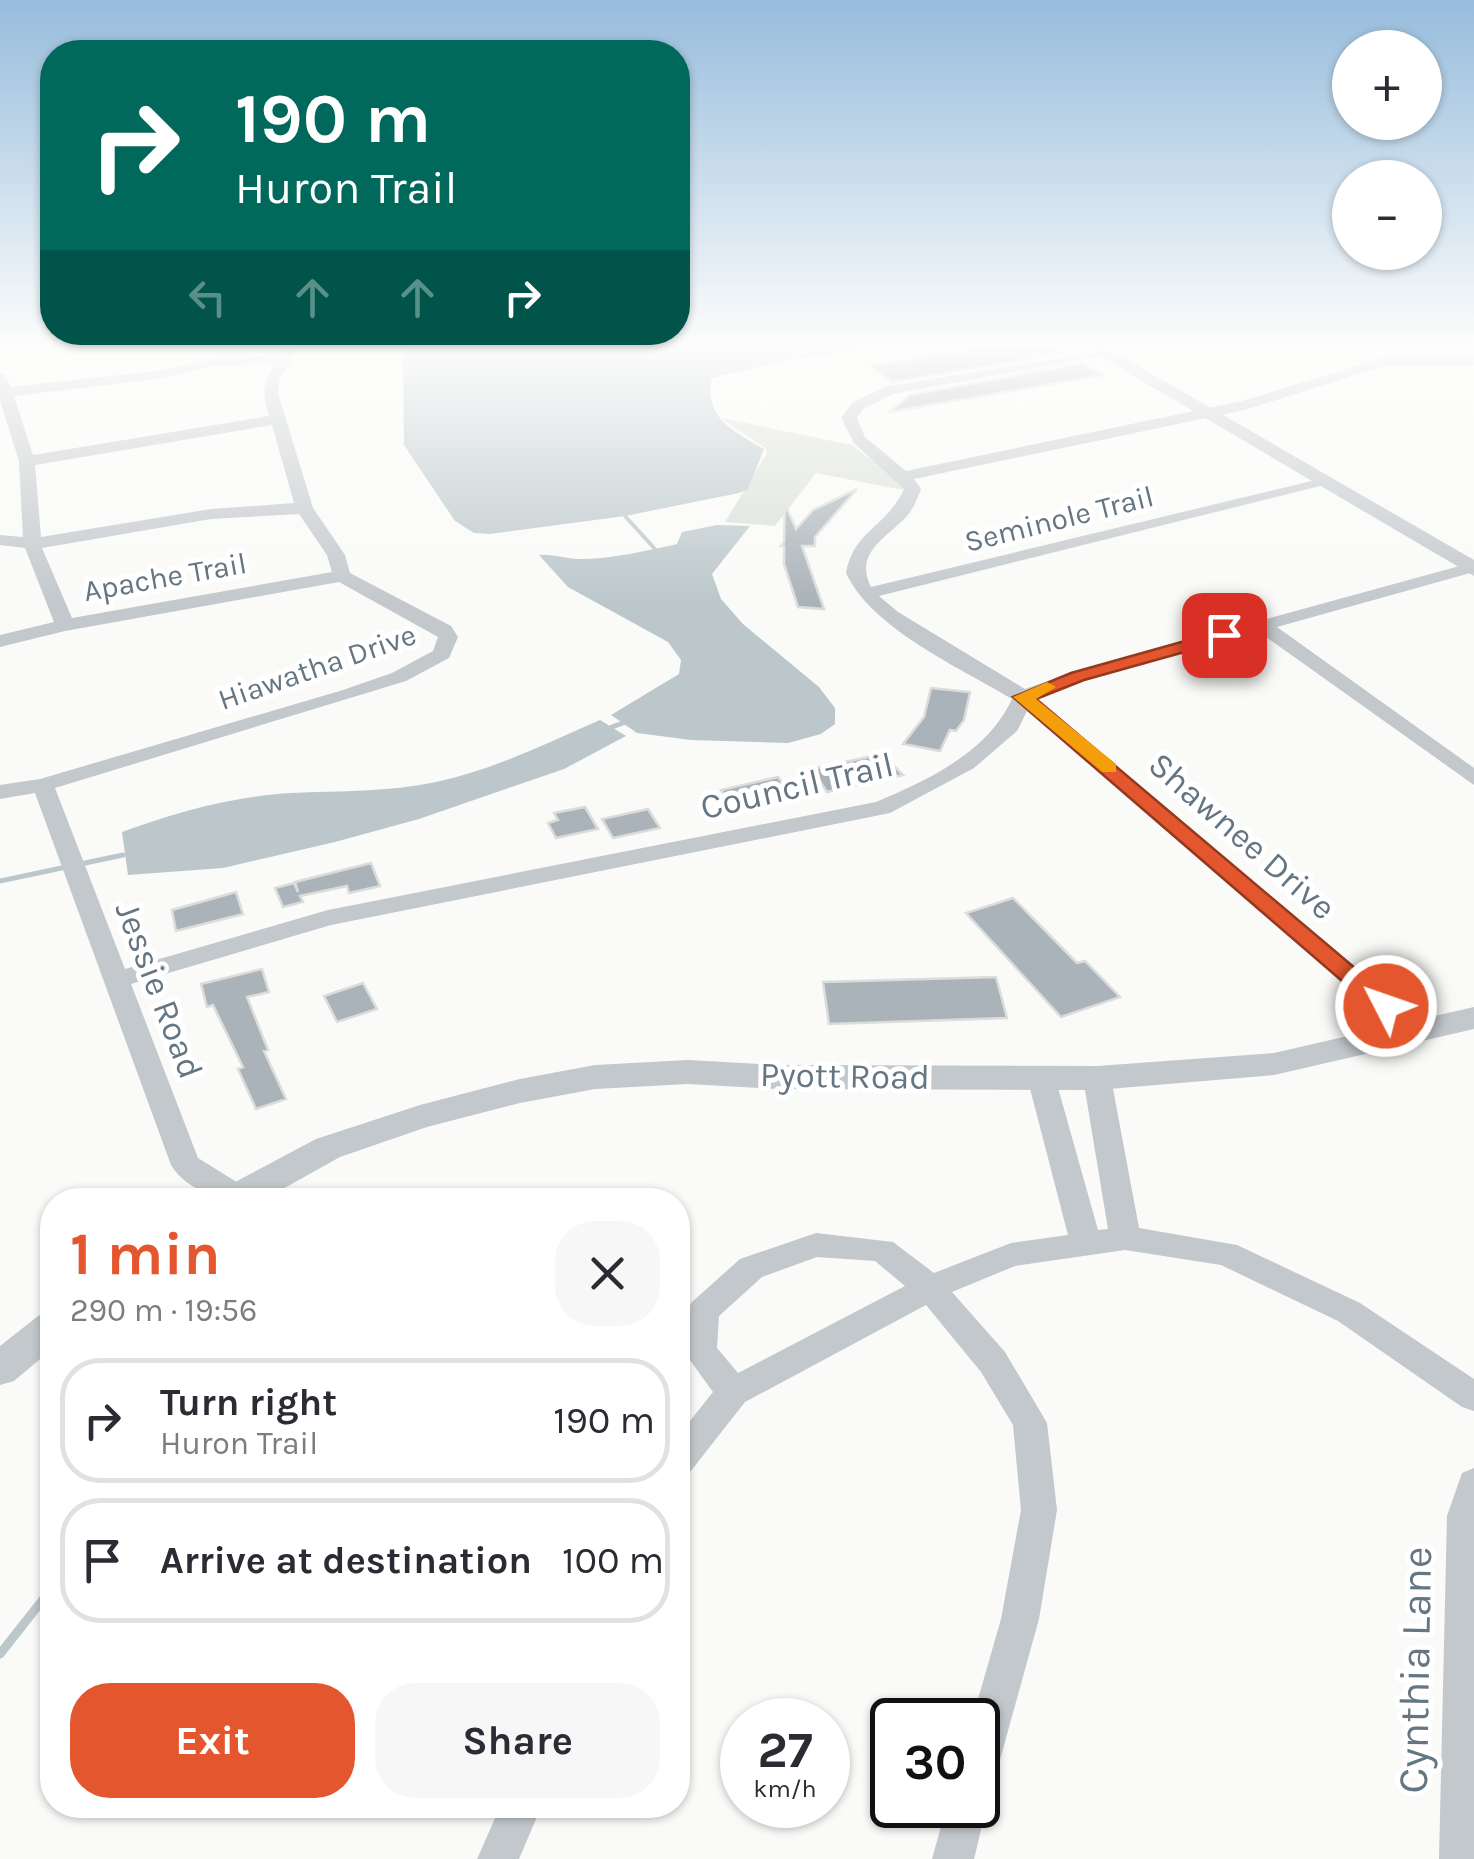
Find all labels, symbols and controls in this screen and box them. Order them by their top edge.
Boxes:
map controls [1332,30,1442,270]
button: + [1332,30,1442,140]
text: 190 m [235,78,431,160]
icon: right [70,80,200,210]
button: − [1332,160,1442,270]
text: Huron Trail [235,162,457,214]
icon: left [180,270,235,325]
icon: ahead [285,270,340,325]
icon: ahead [390,270,445,325]
icon: right [495,270,550,325]
street label: Seminole Trail [961,478,1157,560]
street label: Apache Trail [81,545,249,609]
pin [1182,593,1267,678]
icon: arrive [1197,608,1252,663]
street label: Hiawatha Drive [213,616,421,718]
street label: Council Trail [697,744,897,828]
street label: Shawnee Drive [1140,744,1344,928]
street label: Jessie Road [107,896,211,1084]
position arrow [1334,954,1438,1058]
street label: Pyott Road [760,1054,930,1098]
text: 1 min [70,1219,221,1289]
button: close [555,1221,660,1326]
text: 290 m · 19:56 [70,1292,257,1329]
text: Turn right [160,1380,337,1425]
icon: right [75,1393,130,1448]
text: 190 m [553,1398,655,1443]
text: Huron Trail [160,1425,318,1462]
icon: arrive [75,1533,130,1588]
text: Arrive at destination [160,1538,532,1583]
text: 100 m [562,1538,664,1583]
street label: Cynthia Lane [1388,1546,1442,1794]
button: Exit [70,1683,355,1798]
button: Share [375,1683,660,1798]
speed limit sign: 30 [870,1698,1000,1828]
text: 27 [757,1721,813,1780]
text: km/h [753,1774,817,1803]

